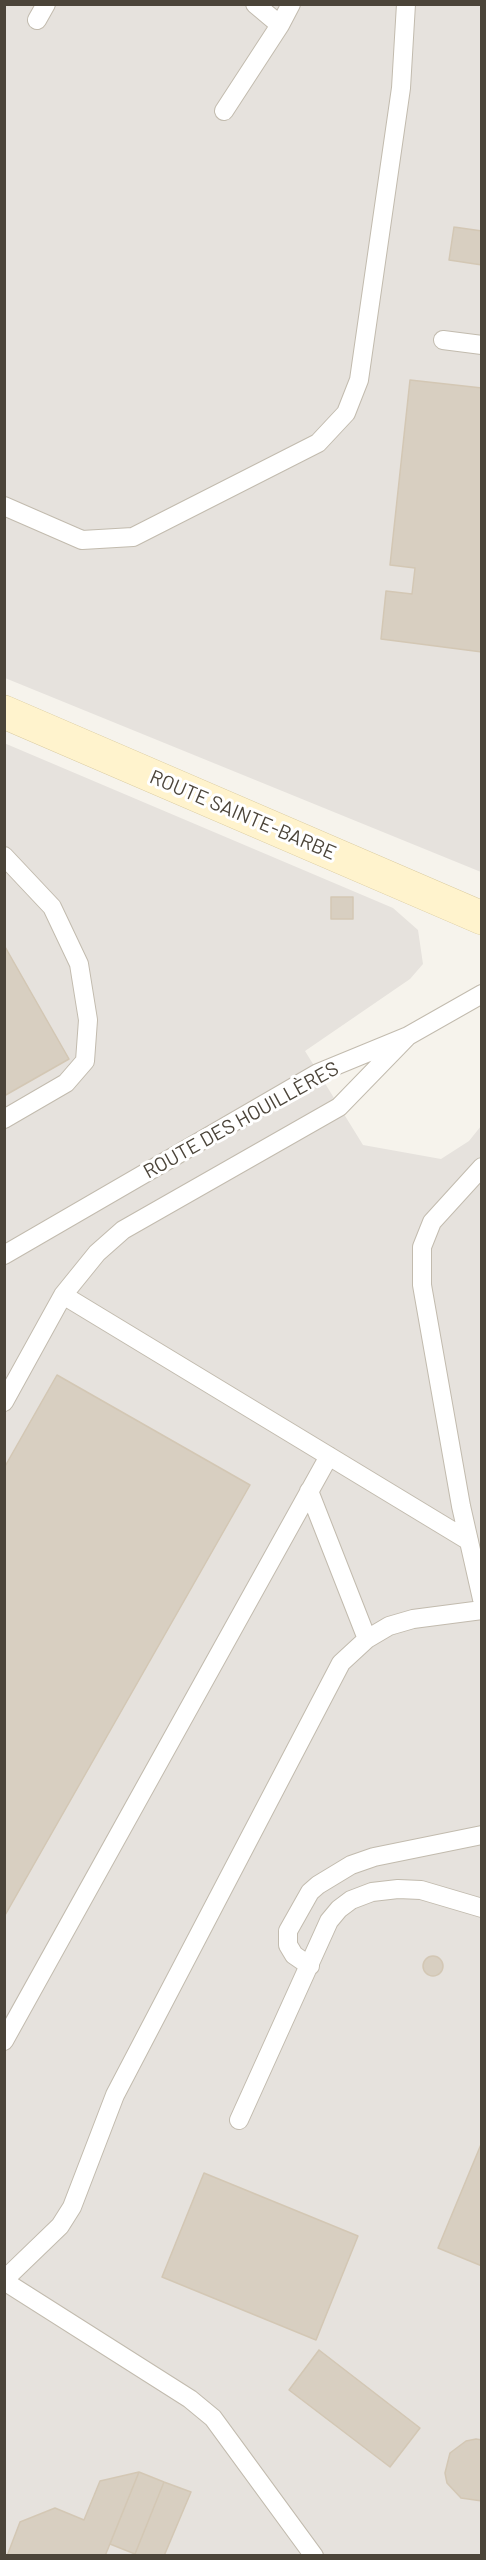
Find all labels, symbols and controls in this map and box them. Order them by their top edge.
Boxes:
street label: ROUTE SAINTE-BARBE [146,765,340,865]
street label: ROUTE DES HOUILLÈRES [139,1056,343,1184]

